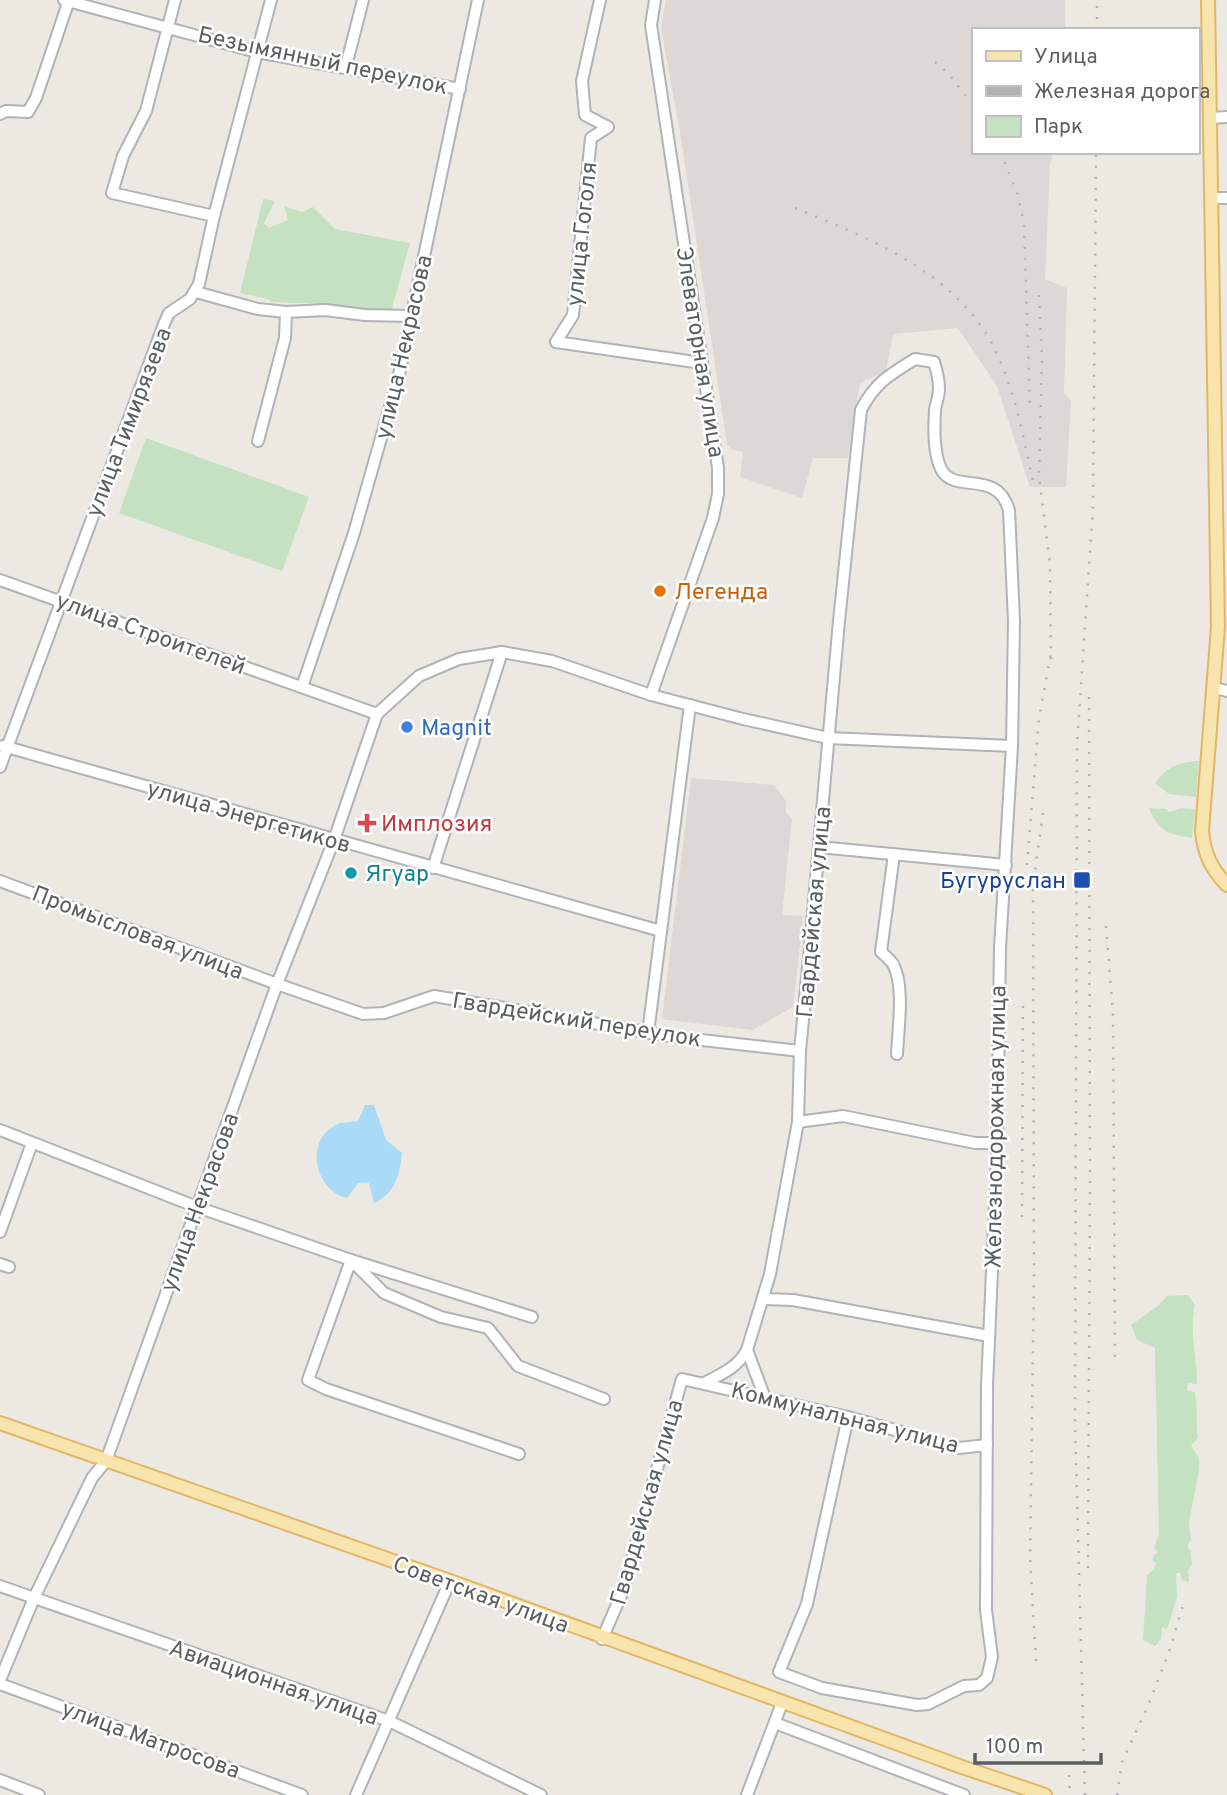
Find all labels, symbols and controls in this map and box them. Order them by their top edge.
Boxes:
street label: Безымянный переулок [195,22,450,103]
legend [972,28,1199,154]
text: Улица [1034,44,1098,71]
text: Железная дорога [1034,79,1210,106]
text: Парк [1034,114,1083,141]
street label: улица Гоголя [561,161,605,308]
street label: Элеваторная улица [668,245,730,460]
street label: улица Некрасова [370,252,441,443]
street label: улица Тимирязева [81,324,180,522]
place label: Легенда [674,579,768,608]
marker: Легенда [652,583,668,599]
street label: улица Строителей [51,588,249,683]
place label: Magnit [421,715,492,744]
marker: Magnit [399,719,415,735]
street label: улица Энергетиков [143,775,354,861]
street label: Гвардейская улица [792,805,839,1019]
place label: Имплозия [381,811,492,840]
marker: Имплозия [359,815,375,831]
place label: Ягуар [365,861,429,890]
marker: Ягуар [343,865,359,881]
place label: Бугуруслан [940,868,1066,897]
marker: Бугуруслан [1072,870,1092,890]
street label: Промысловая улица [27,881,247,988]
street label: Железнодорожная улица [981,985,1014,1269]
street label: Гвардейский переулок [450,987,703,1055]
street label: улица Некрасова [155,1109,247,1296]
street label: Коммунальная улица [727,1377,961,1462]
street label: Гвардейская улица [605,1397,692,1609]
street label: Советская улица [388,1551,572,1642]
street label: Авиационная улица [165,1635,382,1734]
street label: улица Матросова [57,1696,243,1787]
scale bar [975,1722,1101,1766]
text: 100 m [986,1734,1043,1761]

